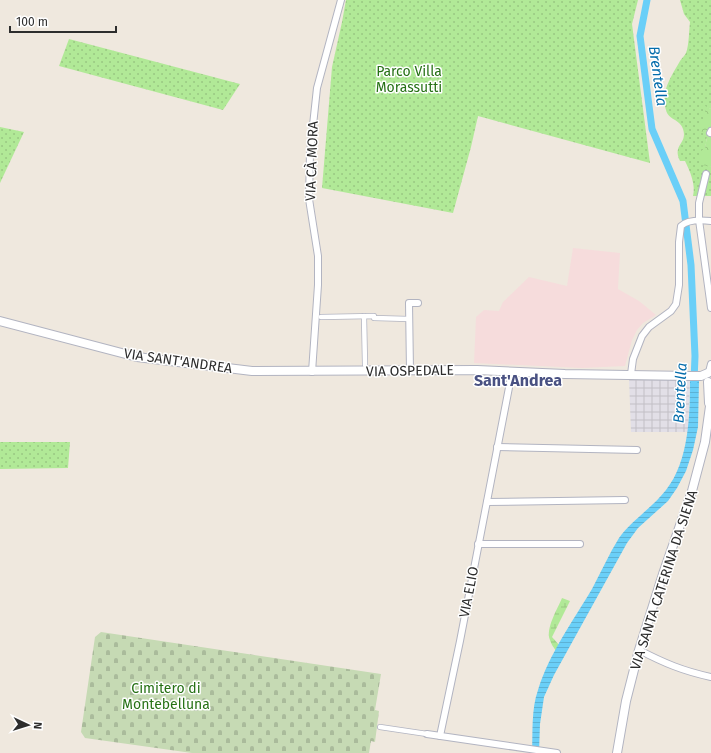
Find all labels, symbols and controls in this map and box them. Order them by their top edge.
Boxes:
scale bar [10,8,116,34]
text: 100 m [16,15,48,29]
water label: Brentella [645,45,671,107]
park label: Parco Villa Morassutti [376,63,442,96]
street label: VIA CÀ MORA [301,121,322,201]
street label: VIA SANT'ANDREA [123,345,233,377]
street label: VIA OSPEDALE [366,362,454,380]
water label: Brentella [669,362,691,424]
district label: Sant'Andrea [474,371,562,390]
street label: VIA SANTA CATERINA DA SIENA [627,488,701,672]
street label: VIA ELIO [456,565,482,619]
park label: Cimitero di Montebelluna [122,680,210,713]
north arrow [8,705,48,745]
text: N [31,722,44,730]

